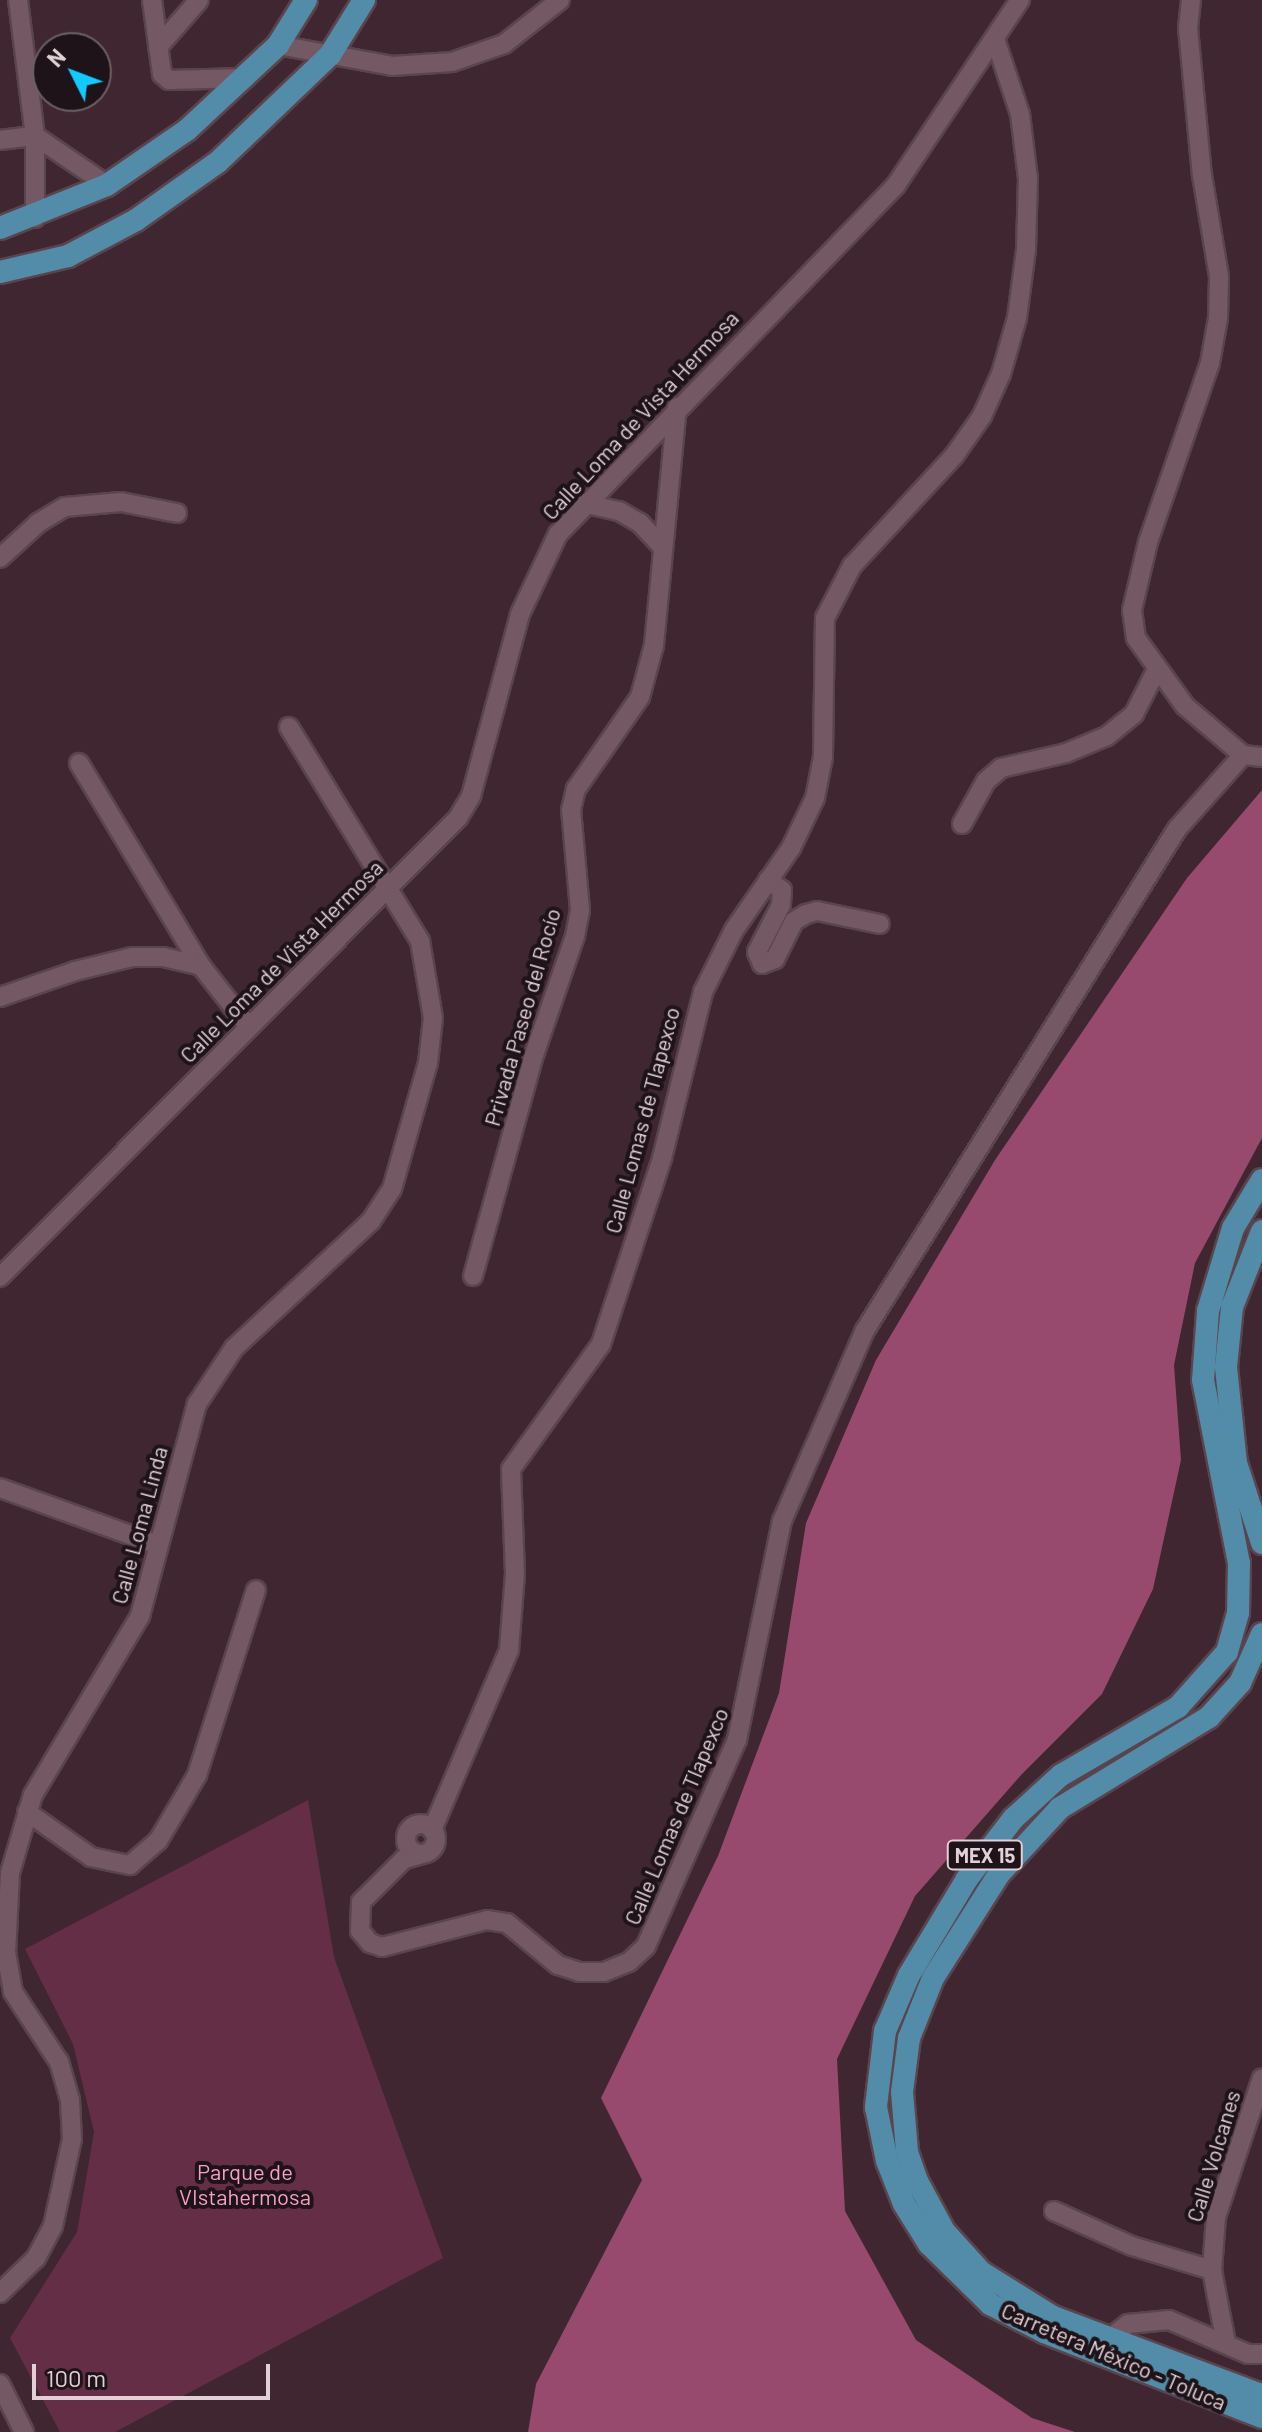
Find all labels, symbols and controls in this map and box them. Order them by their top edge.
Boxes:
north arrow [32,32,112,112]
text: N [41,43,70,71]
street label: Calle Loma de Vista Hermosa [536,305,744,525]
street label: Calle Loma de Vista Hermosa [174,854,388,1068]
street label: Privada Paseo del Rocío [478,905,566,1129]
street label: Calle Lomas de Tlapexco [599,1004,685,1236]
street label: Calle Loma Linda [105,1443,173,1607]
street label: Calle Lomas de Tlapexco [618,1703,734,1929]
road number: MEX 15 [945,1839,1025,1871]
street label: Calle Volcanes [1180,2087,1246,2225]
park label: Parque de VIstahermosa [179,2158,311,2210]
street label: Carretera México - Toluca [998,2297,1230,2415]
scale bar [36,2348,274,2398]
text: 100 m [46,2363,106,2392]

